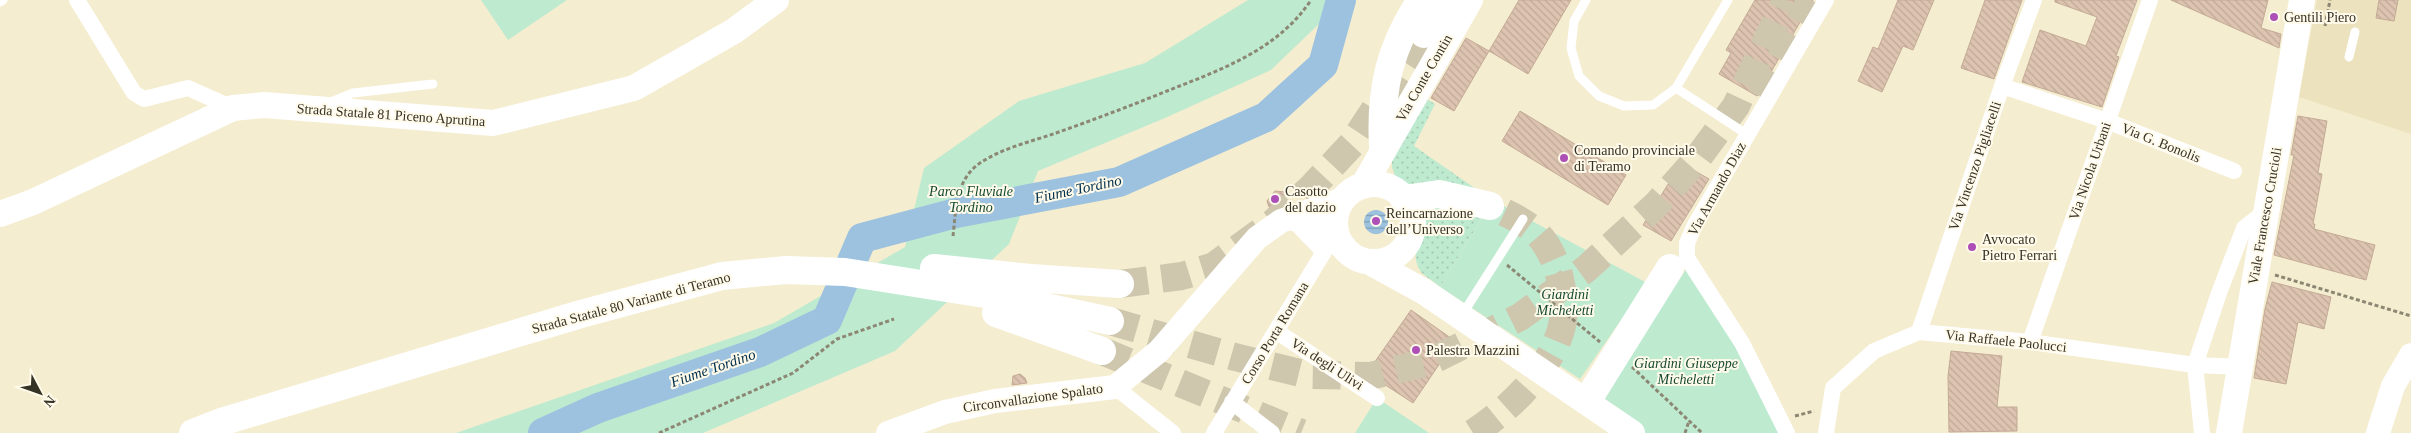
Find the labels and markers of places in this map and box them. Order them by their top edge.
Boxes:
place label: Gentili Piero [2284,10,2356,25]
marker: Gentili Piero [2268,11,2280,23]
place label: Comando provinciale di Teramo [1574,143,1695,174]
marker: Comando provinciale di Teramo [1558,152,1570,164]
place label: Casotto del dazio [1285,184,1336,215]
marker: Casotto del dazio [1269,193,1281,205]
place label: Reincarnazione dell’Universo [1386,206,1473,237]
marker: Reincarnazione dell’Universo [1370,215,1382,227]
place label: Avvocato Pietro Ferrari [1982,232,2057,263]
marker: Avvocato Pietro Ferrari [1966,241,1978,253]
place label: Palestra Mazzini [1426,343,1520,358]
marker: Palestra Mazzini [1410,344,1422,356]

